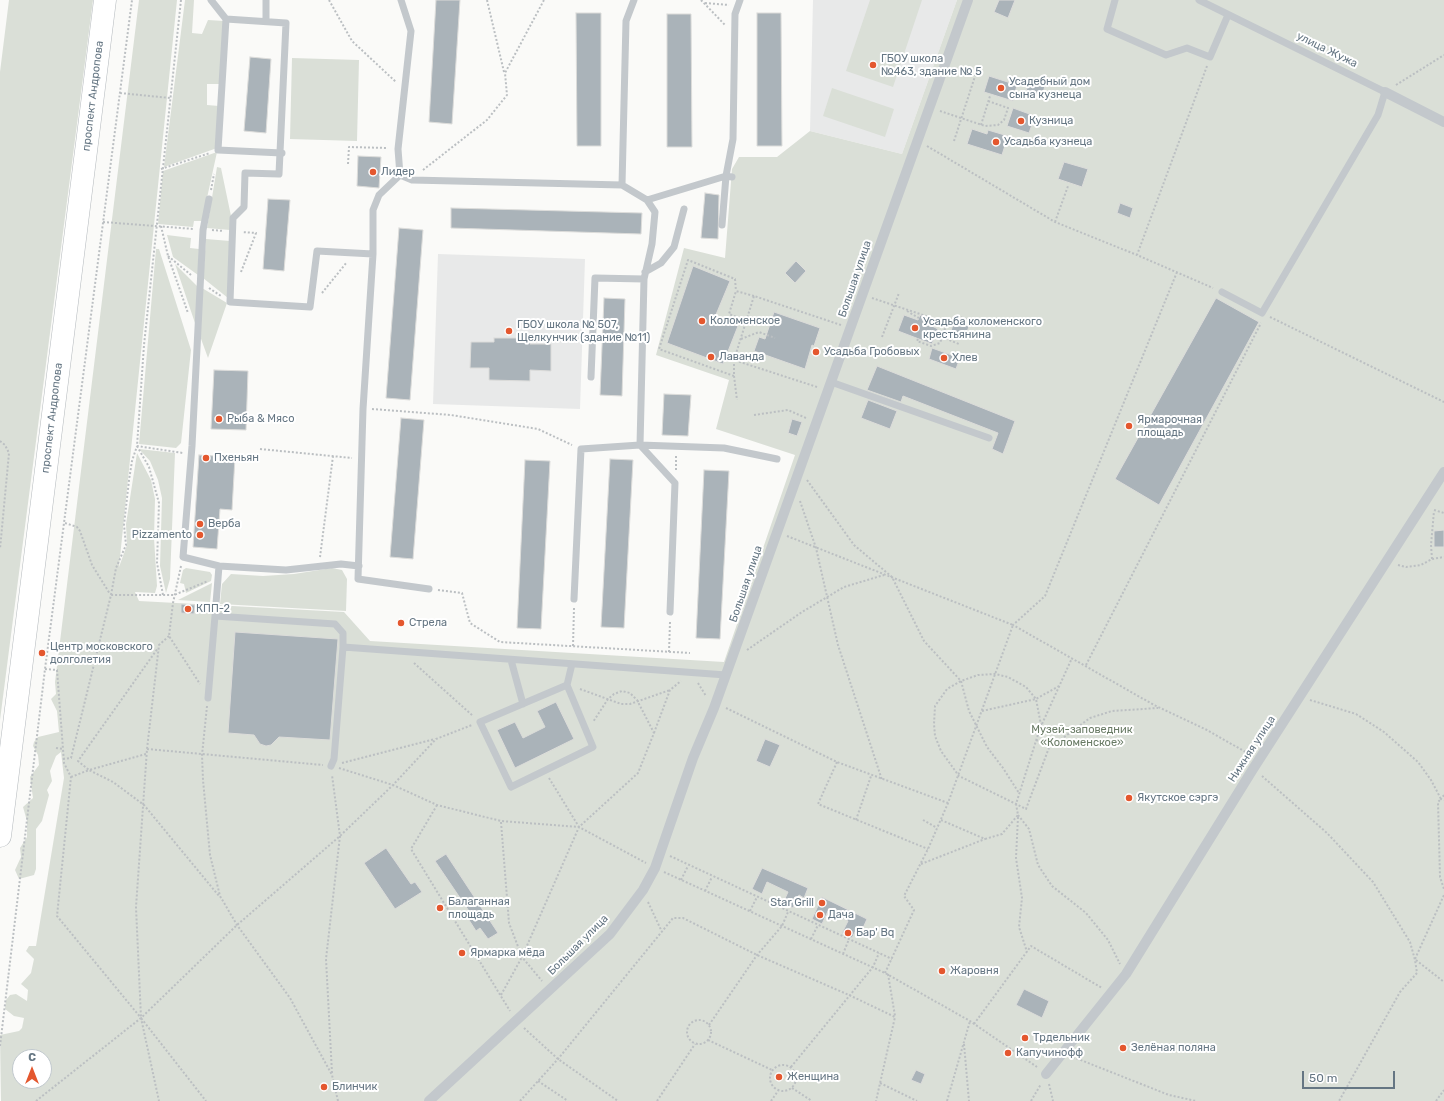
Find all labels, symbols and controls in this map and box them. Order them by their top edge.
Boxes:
street label: улица Жужа [1294,30,1360,70]
street label: проспект Андропова [80,40,106,152]
place label: ГБОУ школа №463, здание № 5 [881,52,982,78]
marker: ГБОУ школа №463, здание № 5 [868,60,878,70]
place label: Усадебный дом сына кузнеца [1009,75,1090,101]
marker: Усадебный дом сына кузнеца [996,83,1006,93]
place label: Кузница [1029,114,1073,128]
marker: Кузница [1016,116,1026,126]
place label: Усадьба кузнеца [1004,135,1092,149]
marker: Усадьба кузнеца [991,137,1001,147]
place label: Лидер [381,165,415,179]
marker: Лидер [368,167,378,177]
street label: Большая улица [836,239,874,319]
place label: Коломенское [710,314,780,328]
place label: Усадьба коломенского крестьянина [923,315,1042,341]
marker: Коломенское [697,316,707,326]
place label: ГБОУ школа № 507, Щелкунчик (здание №11) [517,318,650,344]
marker: Усадьба коломенского крестьянина [910,323,920,333]
marker: ГБОУ школа № 507, Щелкунчик (здание №11) [504,326,514,336]
place label: Усадьба Гробовых [824,345,919,359]
marker: Усадьба Гробовых [811,347,821,357]
place label: Лаванда [719,350,764,364]
place label: Хлев [952,351,978,365]
marker: Лаванда [706,352,716,362]
marker: Хлев [939,353,949,363]
street label: проспект Андропова [39,362,65,474]
place label: Рыба & Мясо [227,412,294,426]
place label: Ярмарочная площадь [1137,413,1202,439]
marker: Рыба & Мясо [214,414,224,424]
marker: Ярмарочная площадь [1124,421,1134,431]
place label: Пхеньян [214,451,259,465]
marker: Пхеньян [201,453,211,463]
place label: Верба [208,517,241,531]
marker: Верба [195,519,205,529]
place label: Pizzamento [132,528,192,542]
marker: Pizzamento [195,530,205,540]
street label: Большая улица [727,544,765,624]
place label: КПП-2 [196,602,230,616]
marker: КПП-2 [183,604,193,614]
place label: Стрела [409,616,447,630]
marker: Стрела [396,618,406,628]
place label: Центр московского долголетия [50,640,153,666]
marker: Центр московского долголетия [37,648,47,658]
street label: Нижняя улица [1226,713,1278,785]
park label: Музей-заповедник «Коломенское» [1031,723,1133,749]
place label: Якутское сэргэ [1137,791,1218,805]
marker: Якутское сэргэ [1124,793,1134,803]
place label: Балаганная площадь [448,895,510,921]
place label: Star Grill [770,896,814,910]
marker: Star Grill [817,898,827,908]
marker: Балаганная площадь [435,903,445,913]
place label: Дача [828,908,854,922]
marker: Дача [815,910,825,920]
street label: Большая улица [545,912,611,978]
place label: Бар' Bq [856,926,894,940]
marker: Бар' Bq [843,928,853,938]
place label: Ярмарка мёда [470,946,545,960]
marker: Ярмарка мёда [457,948,467,958]
place label: Жаровня [950,964,999,978]
marker: Жаровня [937,966,947,976]
place label: Трдельник [1033,1031,1090,1045]
marker: Трдельник [1020,1033,1030,1043]
place label: Зелёная поляна [1131,1041,1216,1055]
marker: Зелёная поляна [1118,1043,1128,1053]
place label: Капучинофф [1016,1046,1083,1060]
marker: Капучинофф [1003,1048,1013,1058]
north arrow [12,1049,52,1089]
text: С [28,1051,36,1064]
scale bar [1304,1063,1397,1089]
place label: Женщина [787,1070,839,1084]
text: 50 m [1309,1071,1337,1085]
marker: Женщина [774,1072,784,1082]
place label: Блинчик [332,1080,377,1094]
marker: Блинчик [319,1082,329,1092]

